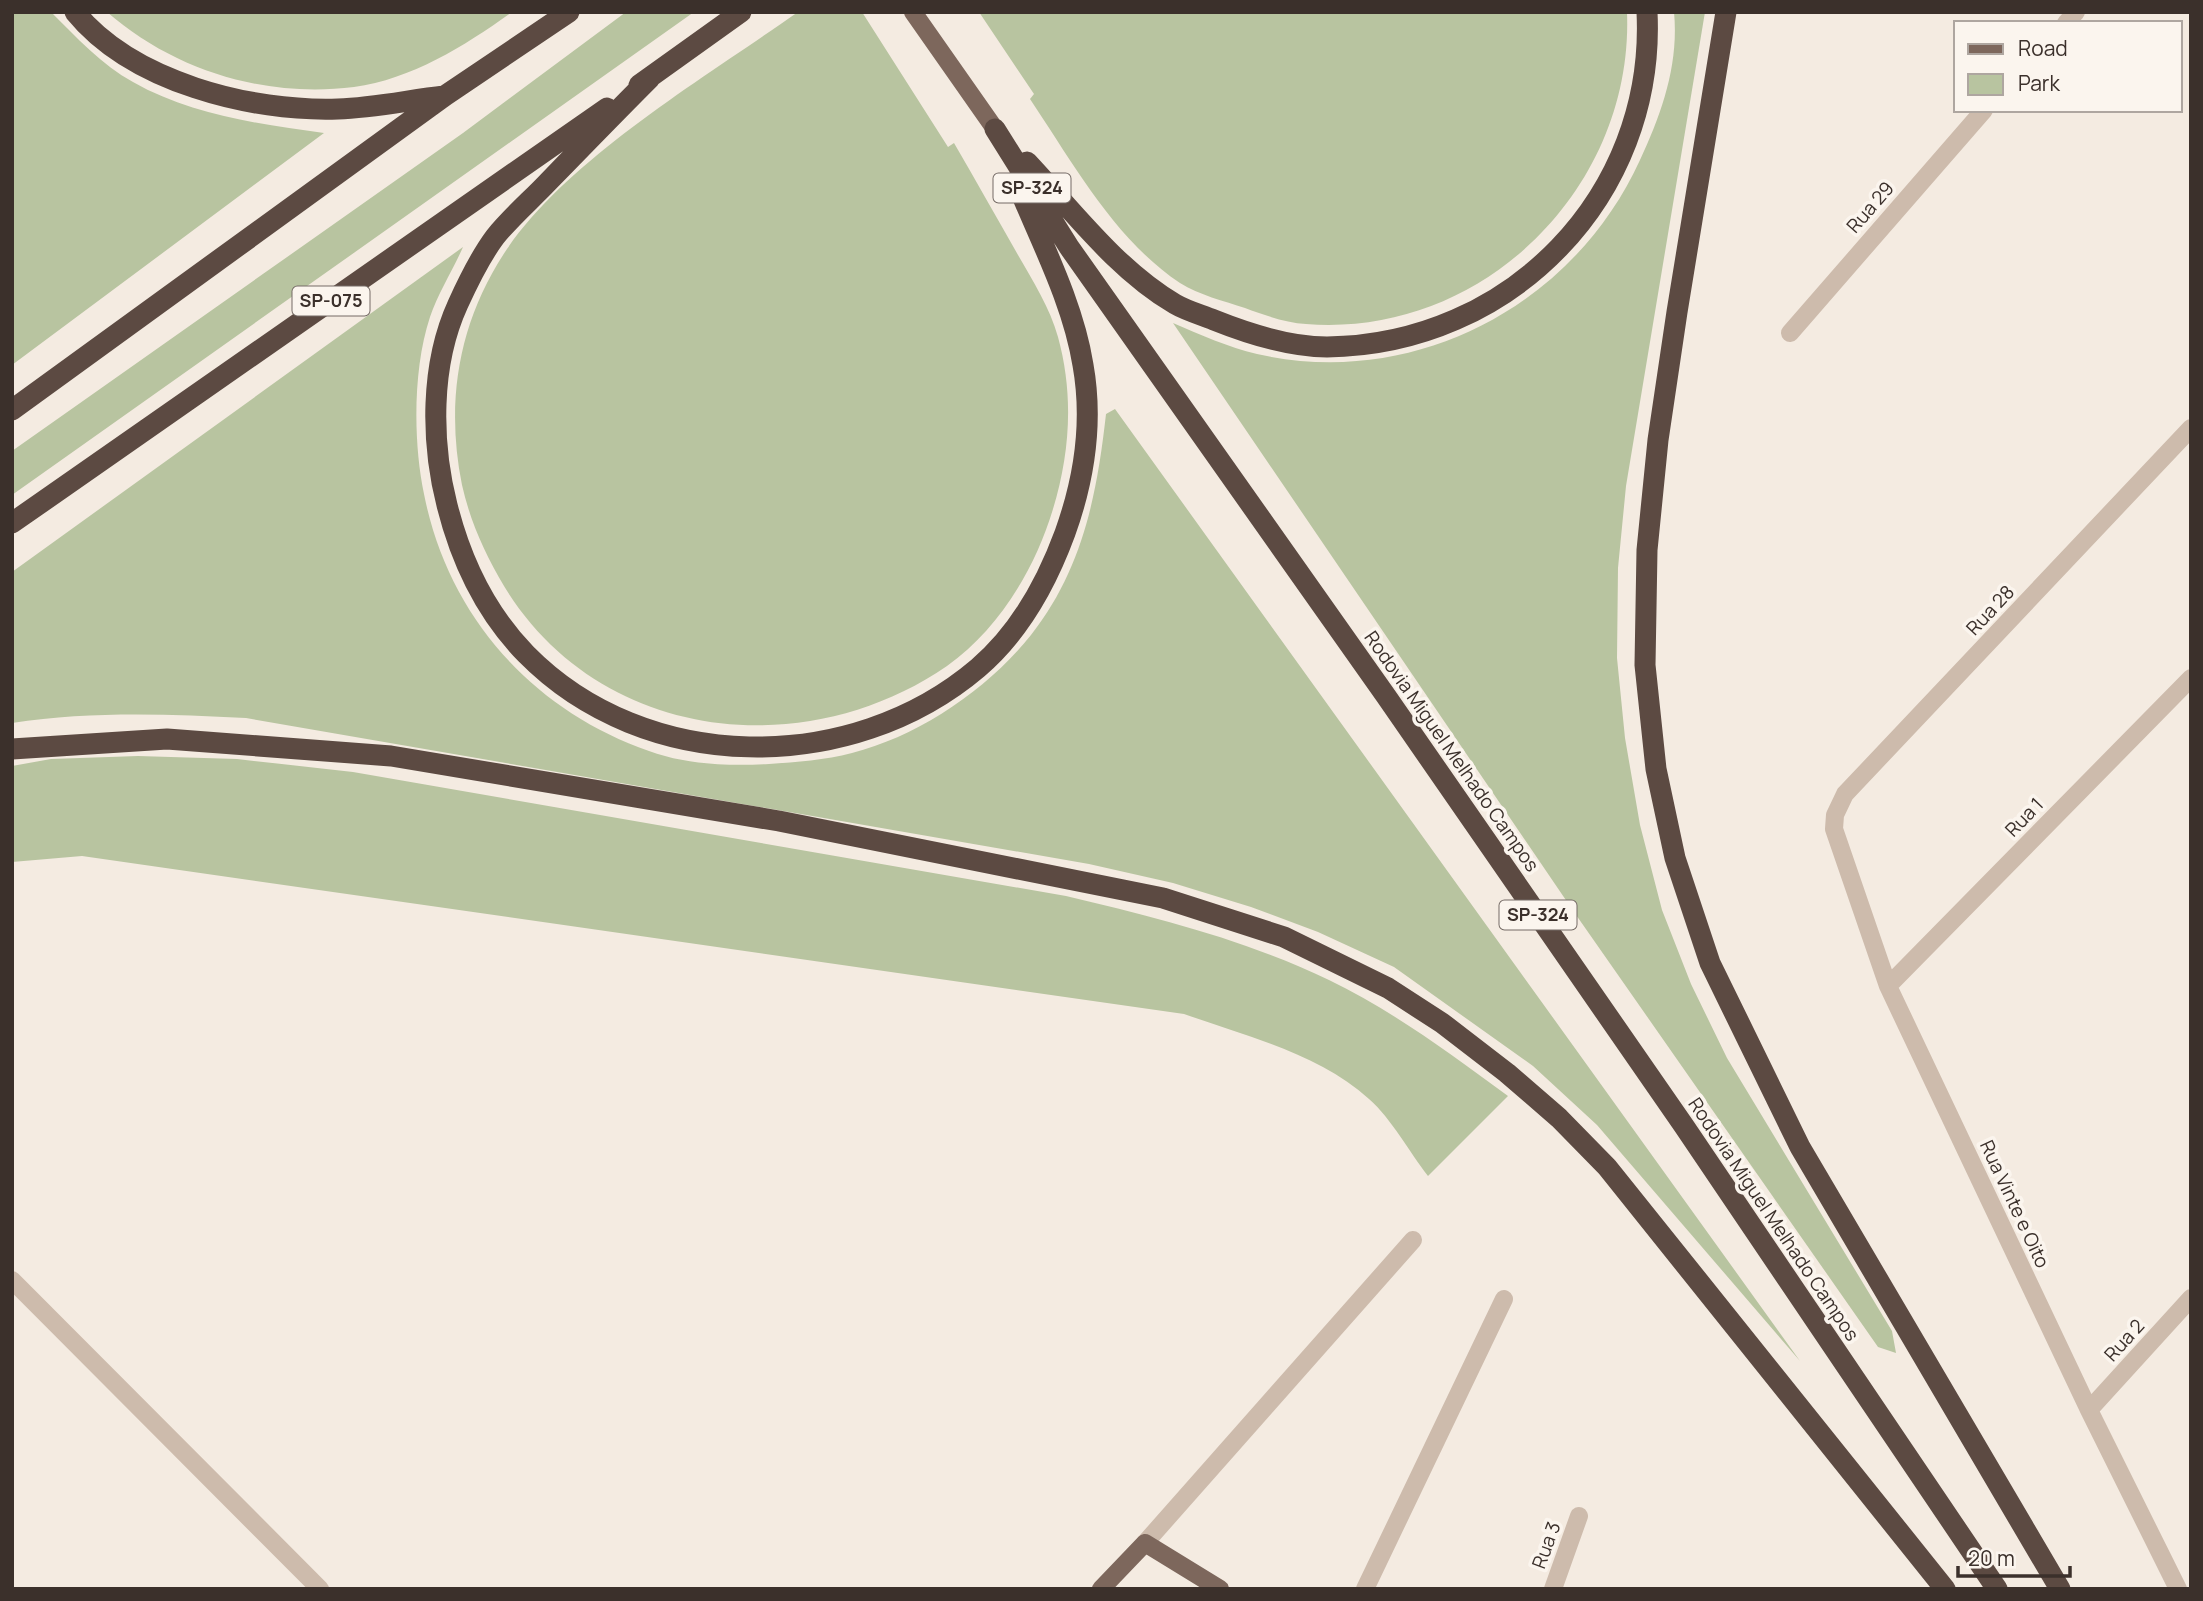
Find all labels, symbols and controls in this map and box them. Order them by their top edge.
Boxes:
legend [1954,21,2182,112]
text: Road [2018,34,2068,62]
text: Park [2018,69,2060,97]
road number: SP-324 [993,174,1070,202]
street label: Rua 29 [1840,176,1900,238]
road number: SP-075 [292,286,370,316]
street label: Rua 28 [1960,579,2020,641]
street label: Rodovia Miguel Melhado Campos [1359,625,1545,877]
street label: Rua 1 [1999,792,2049,842]
road number: SP-324 [1500,900,1576,930]
street label: Rodovia Miguel Melhado Campos [1683,1092,1865,1346]
street label: Rua Vinte e Oito [1974,1136,2056,1272]
street label: Rua 2 [2098,1313,2150,1367]
street label: Rua 3 [1526,1518,1566,1572]
scale bar [1958,1534,2070,1578]
text: 20 m [1968,1544,2015,1572]

